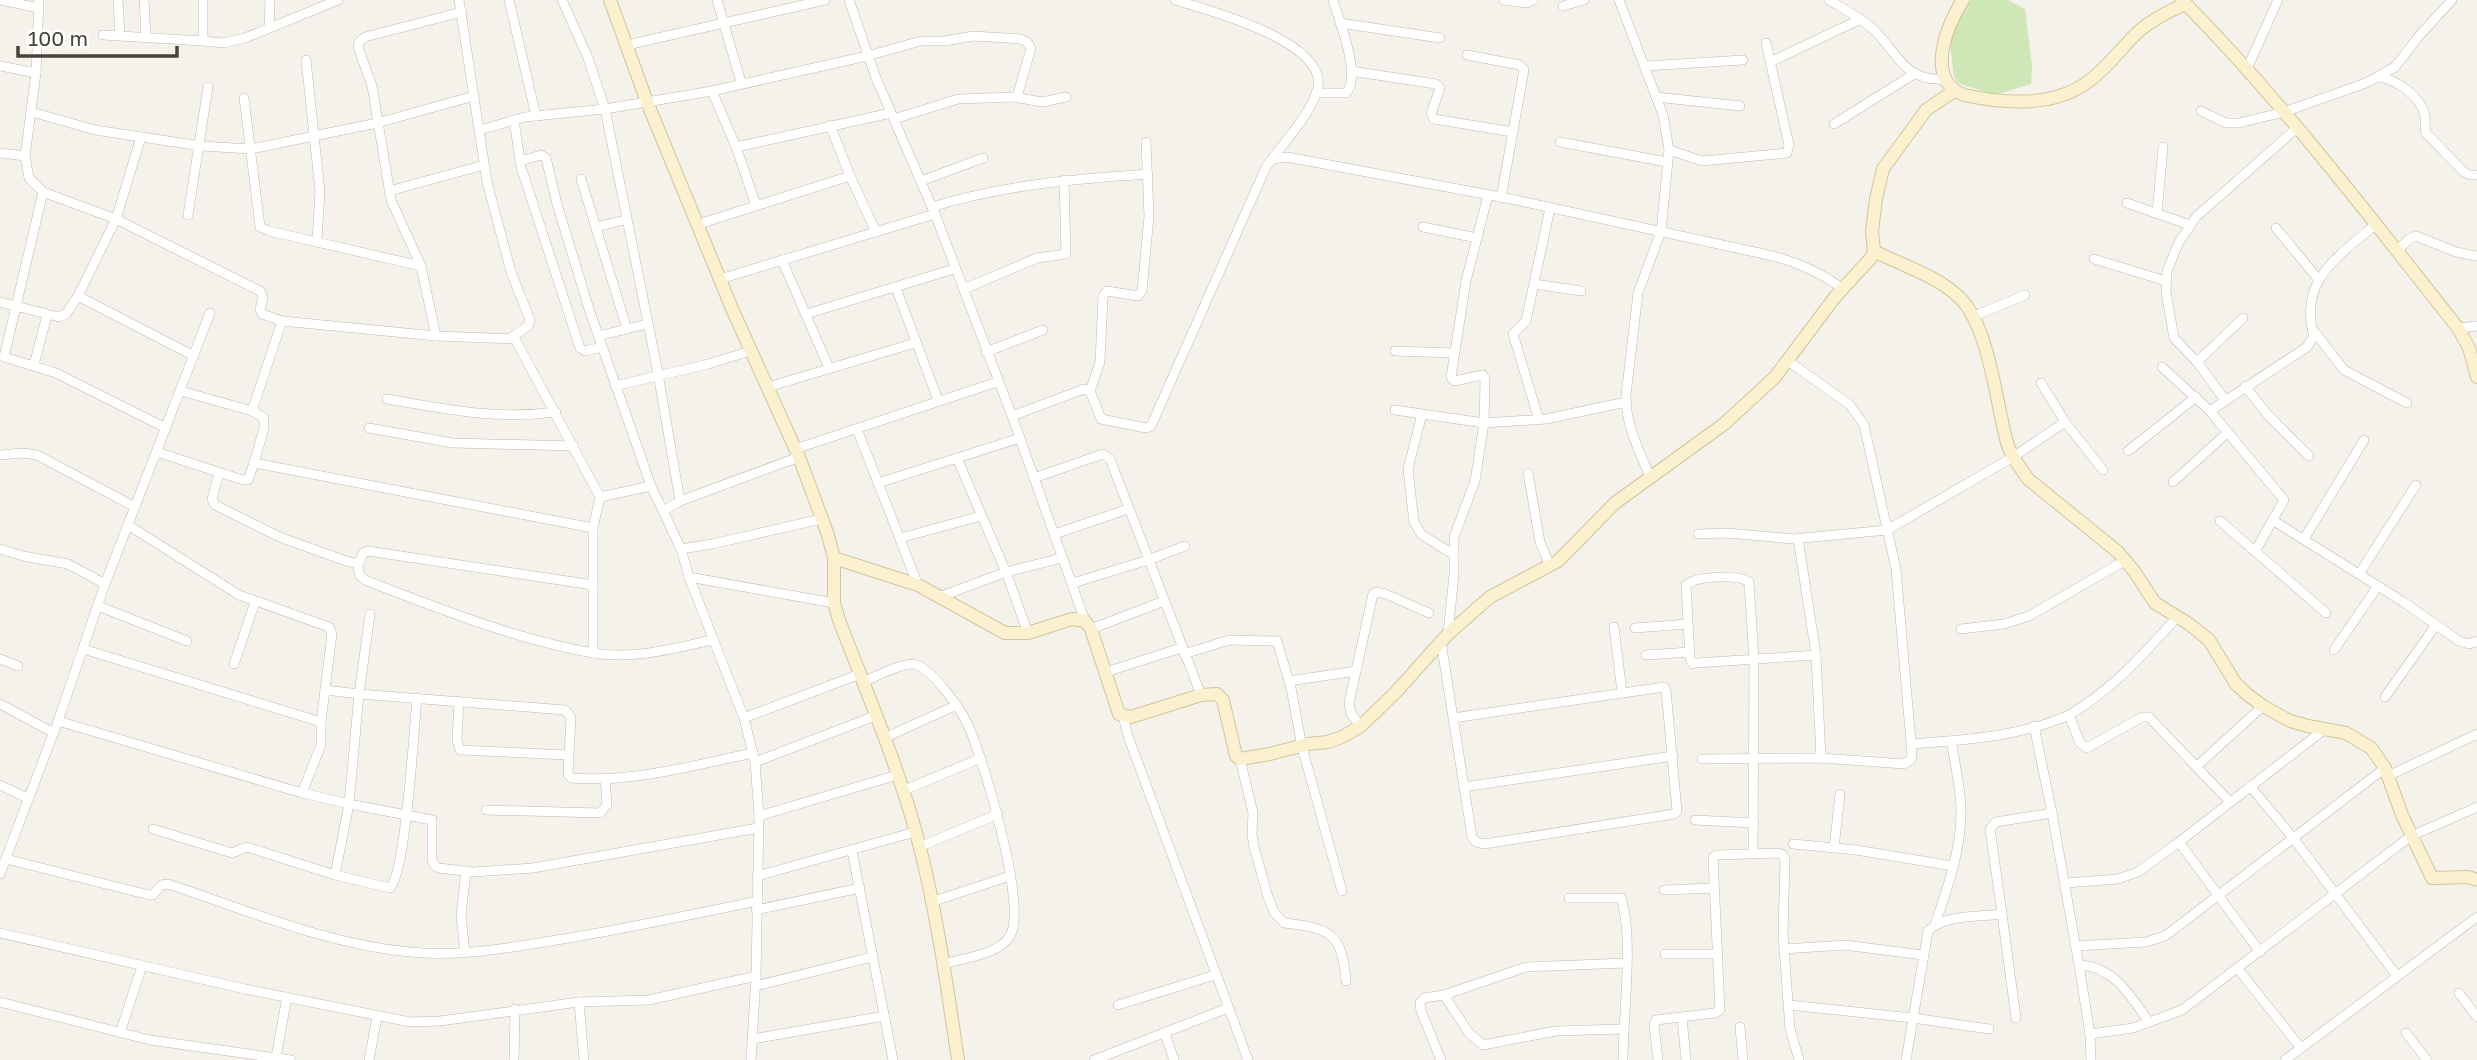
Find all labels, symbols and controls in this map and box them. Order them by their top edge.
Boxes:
scale bar [18,14,177,58]
text: 100 m [28,25,88,51]

